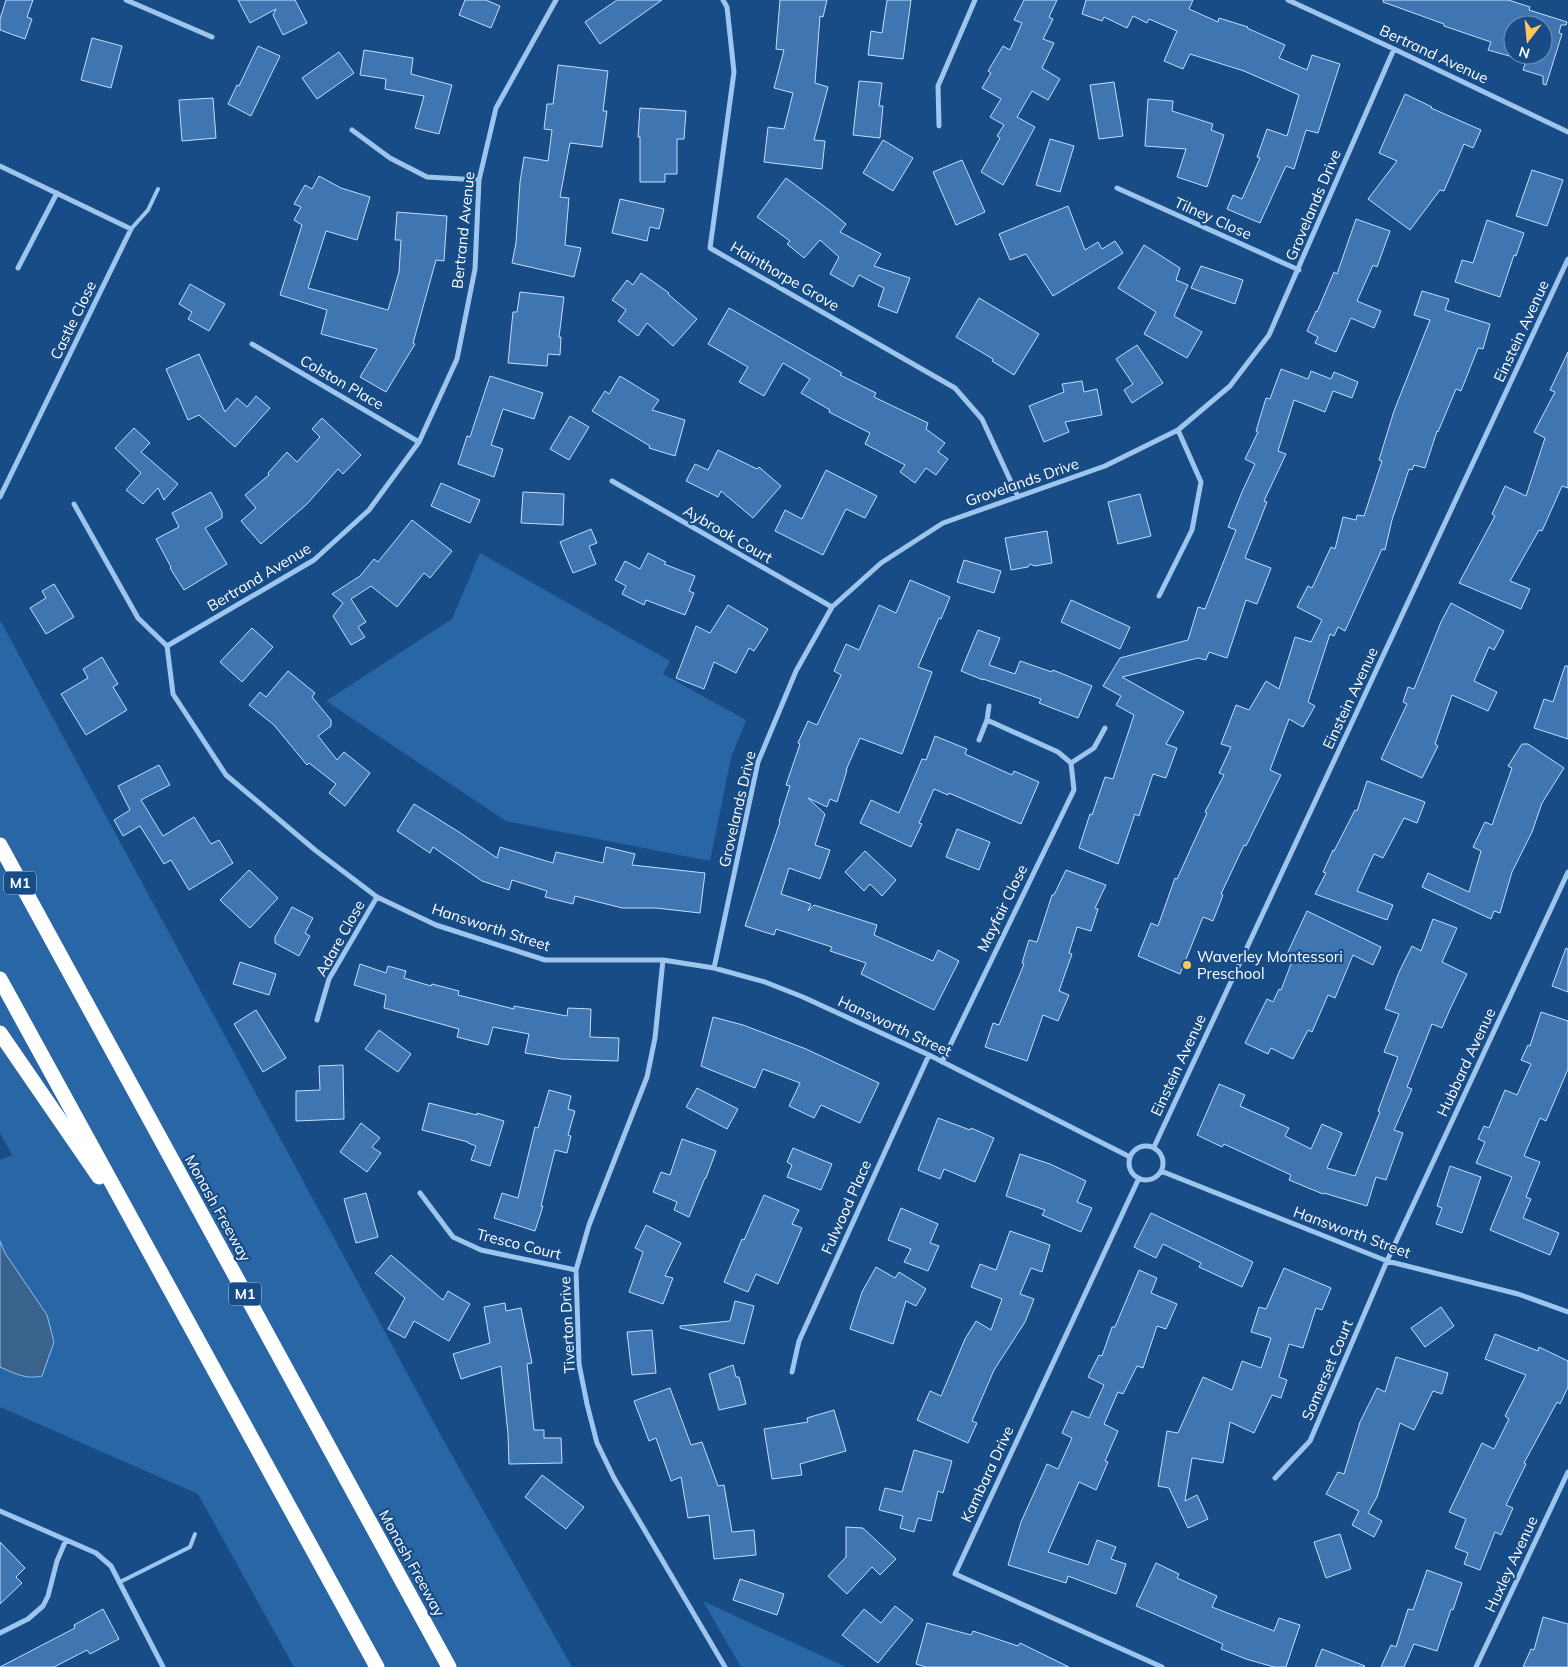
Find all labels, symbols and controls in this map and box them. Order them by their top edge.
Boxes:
north arrow [1503,15,1553,65]
street label: Bertrand Avenue [1377,21,1491,87]
text: N [1517,42,1532,63]
street label: Grovelands Drive [1281,147,1345,263]
street label: Bertrand Avenue [447,170,479,290]
street label: Tilney Close [1171,192,1255,244]
street label: Hainthorpe Grove [727,237,843,315]
street label: Einstein Avenue [1489,277,1553,385]
street label: Castle Close [46,278,100,362]
street label: Colston Place [297,350,387,414]
street label: Grovelands Drive [963,454,1081,510]
street label: Aybrook Court [680,501,776,567]
street label: Bertrand Avenue [204,539,314,615]
street label: Einstein Avenue [1318,644,1382,752]
street label: Grovelands Drive [714,749,760,869]
street label: Mayfair Close [973,861,1031,955]
road number: M1 [4,871,36,894]
street label: Adare Close [311,896,369,980]
street label: Hansworth Street [429,899,553,955]
place label: Waverley Montessori Preschool [1197,947,1343,983]
marker: Waverley Montessori Preschool [1181,959,1193,971]
street label: Hansworth Street [835,991,955,1061]
street label: Hubbard Avenue [1433,1005,1499,1119]
street label: Einstein Avenue [1146,1011,1210,1119]
street label: Monash Freeway [181,1151,255,1265]
street label: Fulwood Place [817,1157,875,1257]
street label: Hansworth Street [1291,1202,1413,1262]
street label: Tresco Court [475,1224,563,1264]
street label: Tiverton Drive [555,1276,579,1374]
road number: M1 [229,1282,261,1306]
street label: Somerset Court [1297,1317,1357,1423]
street label: Kambara Drive [956,1423,1018,1525]
street label: Monash Freeway [375,1506,449,1620]
street label: Huxley Avenue [1480,1513,1542,1615]

